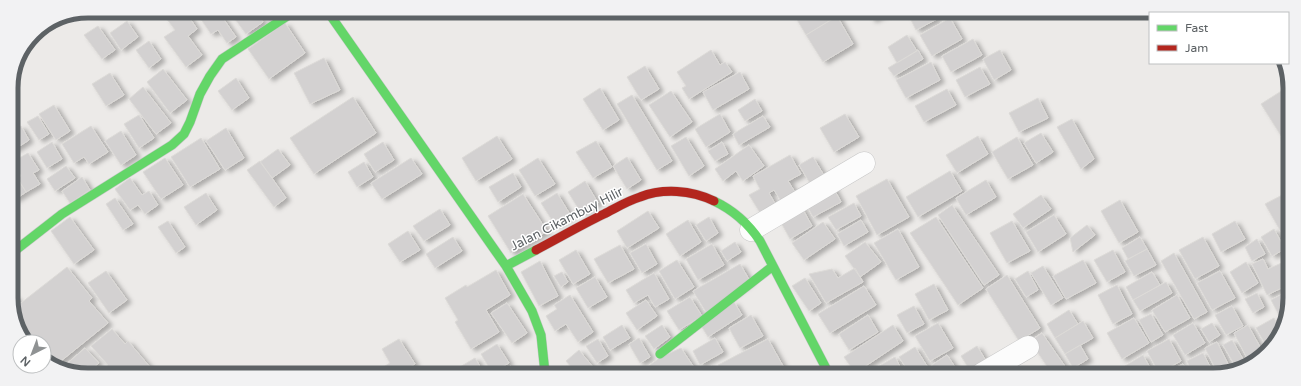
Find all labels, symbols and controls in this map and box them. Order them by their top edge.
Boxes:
legend [1149,12,1289,64]
text: Fast [1185,21,1209,35]
text: Jam [1185,41,1208,55]
street label: Jalan Cikambuy Hilir [508,184,626,254]
north arrow [12,334,52,374]
text: N [18,353,33,369]

